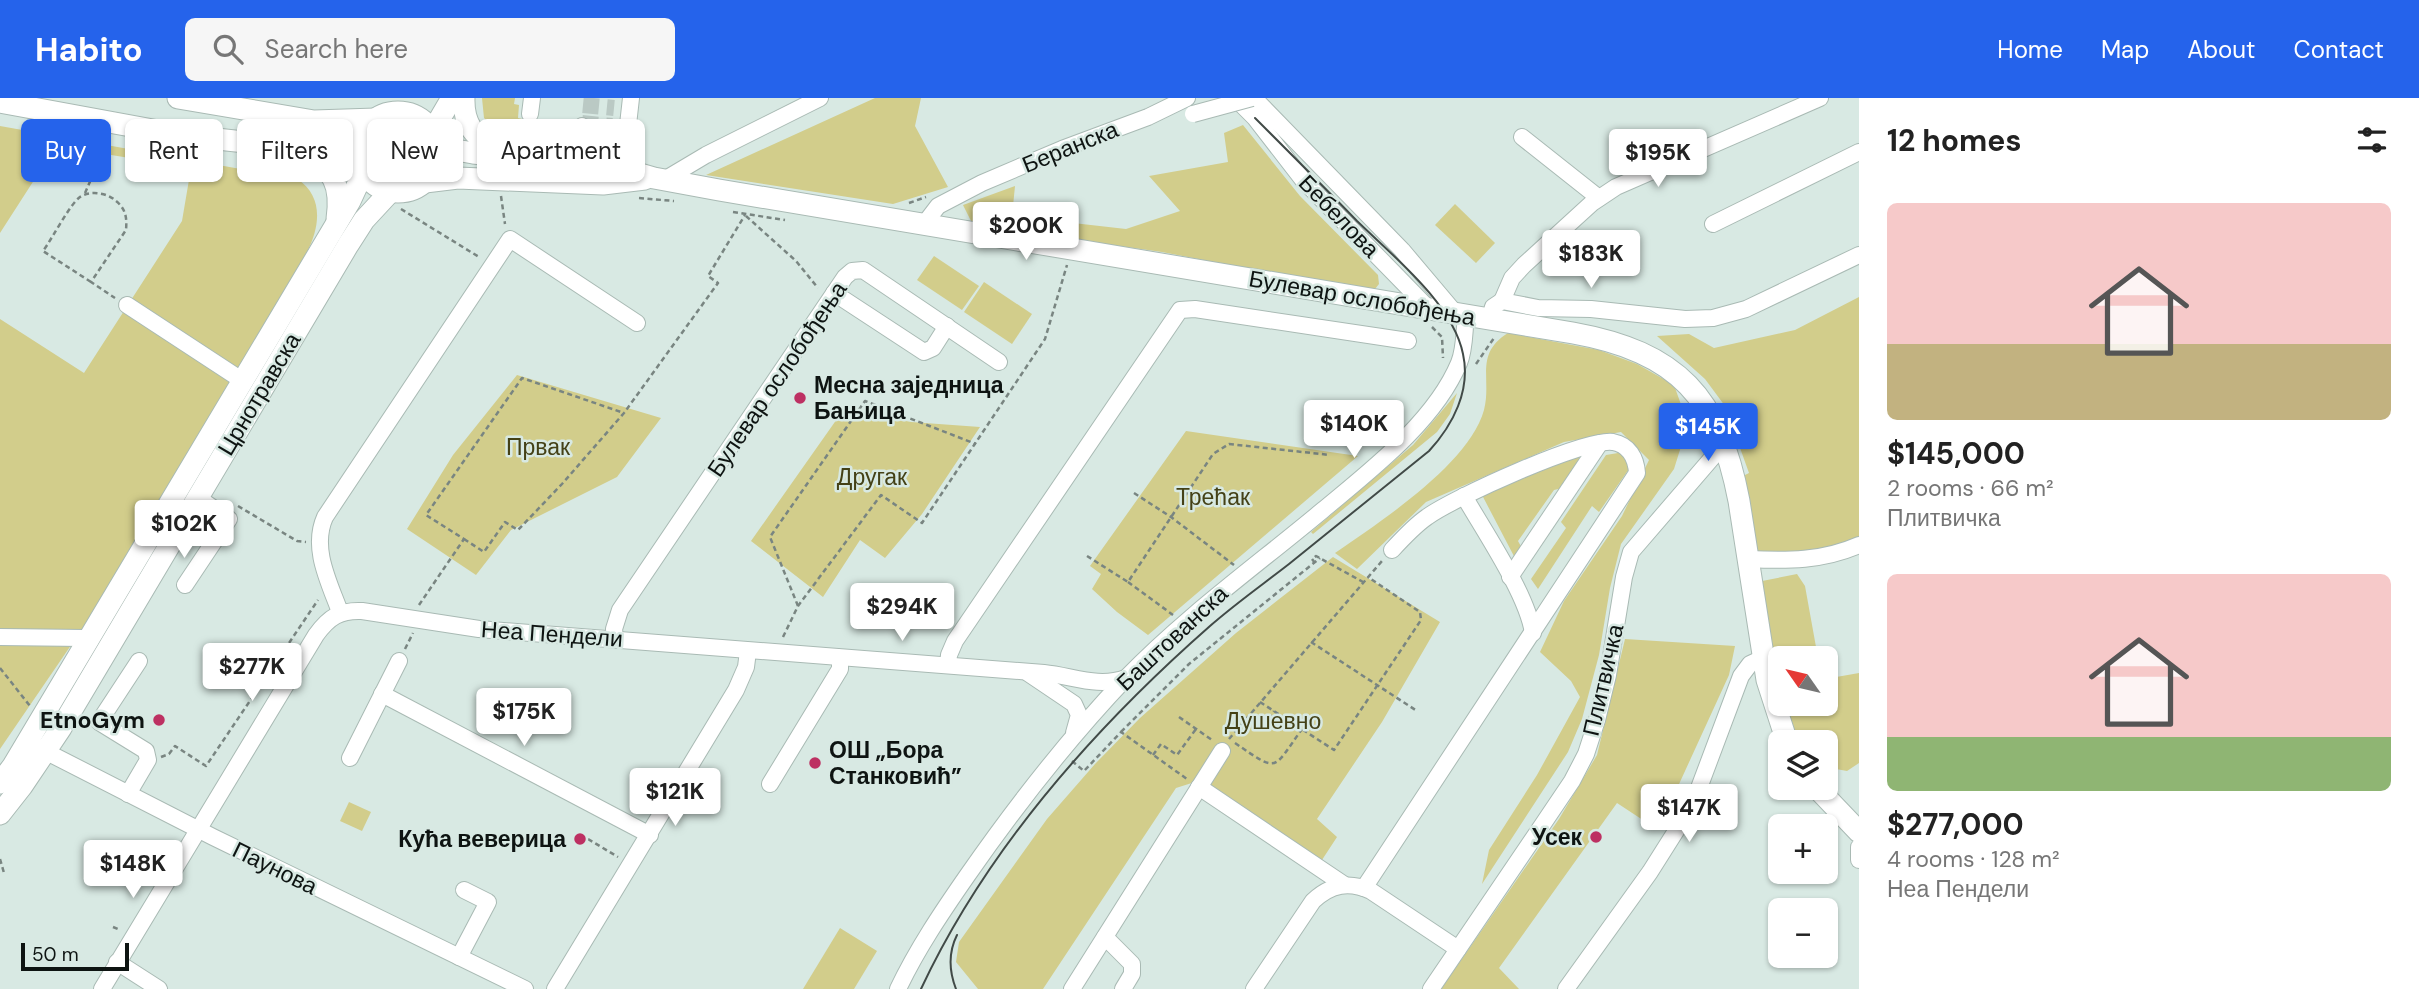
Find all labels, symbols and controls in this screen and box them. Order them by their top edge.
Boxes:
search box [185,18,675,81]
text: Habito [35,28,143,71]
icon: search [209,30,247,68]
text: Search here [265,32,408,66]
text: Home [1997,34,2063,65]
text: Map [2101,34,2149,65]
text: About [2187,34,2256,65]
text: Contact [2294,34,2384,65]
street label: Беранска [1018,114,1123,180]
chip: Buy [21,119,111,182]
chip: Rent [125,119,223,182]
chip: Filters [237,119,353,182]
chip: New [367,119,463,182]
chip: Apartment [477,119,645,182]
text: 12 homes [1887,121,2021,160]
icon: filters [2353,121,2391,159]
pin: $195K [1609,130,1707,189]
text: $195K [1625,137,1691,167]
street label: Бебелова [1292,168,1386,264]
pin: $200K [977,202,1075,262]
text: $200K [989,210,1063,240]
pin: $183K [1542,230,1640,290]
text: $183K [1558,238,1624,268]
icon: home [2076,248,2202,374]
street label: Булевар ослобођења [1247,263,1478,333]
street label: Булевар ослобођења [700,275,854,482]
street label: Црнотравска [211,327,307,461]
place label: Месна заједница Бањица [814,370,1004,426]
marker: Месна заједница Бањица [792,390,808,406]
pin: $140K [1305,400,1403,460]
pin: $145K [1659,404,1757,463]
text: $140K [1320,408,1388,438]
text: $145K [1675,411,1741,441]
park label: Првак [506,432,571,462]
text: $145,000 [1887,434,2025,473]
park label: Другак [837,462,908,492]
text: 2 rooms · 66 m² [1887,473,2054,503]
park label: Трећак [1176,482,1251,512]
pin: $102K [135,500,233,560]
text: Плитвичка [1887,503,2001,533]
text: $102K [151,508,217,538]
street label: Баштованска [1110,579,1234,697]
pin: $294K [853,584,951,643]
text: $294K [866,591,938,621]
street label: Неа Пендели [480,614,624,654]
icon: home [2076,619,2202,745]
street label: Плитвичка [1576,621,1630,739]
pin: $277K [203,644,301,703]
north arrow [1768,646,1838,716]
map controls [1768,646,1838,968]
text: $277K [219,651,285,681]
pin: $175K [475,688,573,748]
text: $175K [492,696,556,726]
place label: EtnoGym [40,705,145,735]
park label: Душевно [1225,706,1321,736]
marker: EtnoGym [151,712,167,728]
button: layers [1768,730,1838,800]
place label: ОШ „Бора Станковић” [829,735,962,791]
marker: ОШ „Бора Станковић” [807,755,823,771]
pin: $121K [626,768,724,828]
text: $121K [646,776,704,806]
pin: $147K [1640,784,1738,844]
text: $147K [1657,792,1721,822]
text: $277,000 [1887,805,2024,844]
button: + [1768,814,1838,884]
place label: Усек [1532,822,1582,852]
place label: Кућа веверица [398,824,566,854]
marker: Усек [1588,829,1604,845]
marker: Кућа веверица [572,831,588,847]
street label: Паунова [228,835,323,901]
pin: $148K [84,840,182,900]
text: 4 rooms · 128 m² [1887,844,2059,874]
text: $148K [100,848,166,878]
text: Неа Пендели [1887,874,2029,904]
button: − [1768,898,1838,968]
scale bar [21,940,130,972]
text: 50 m [32,942,79,967]

